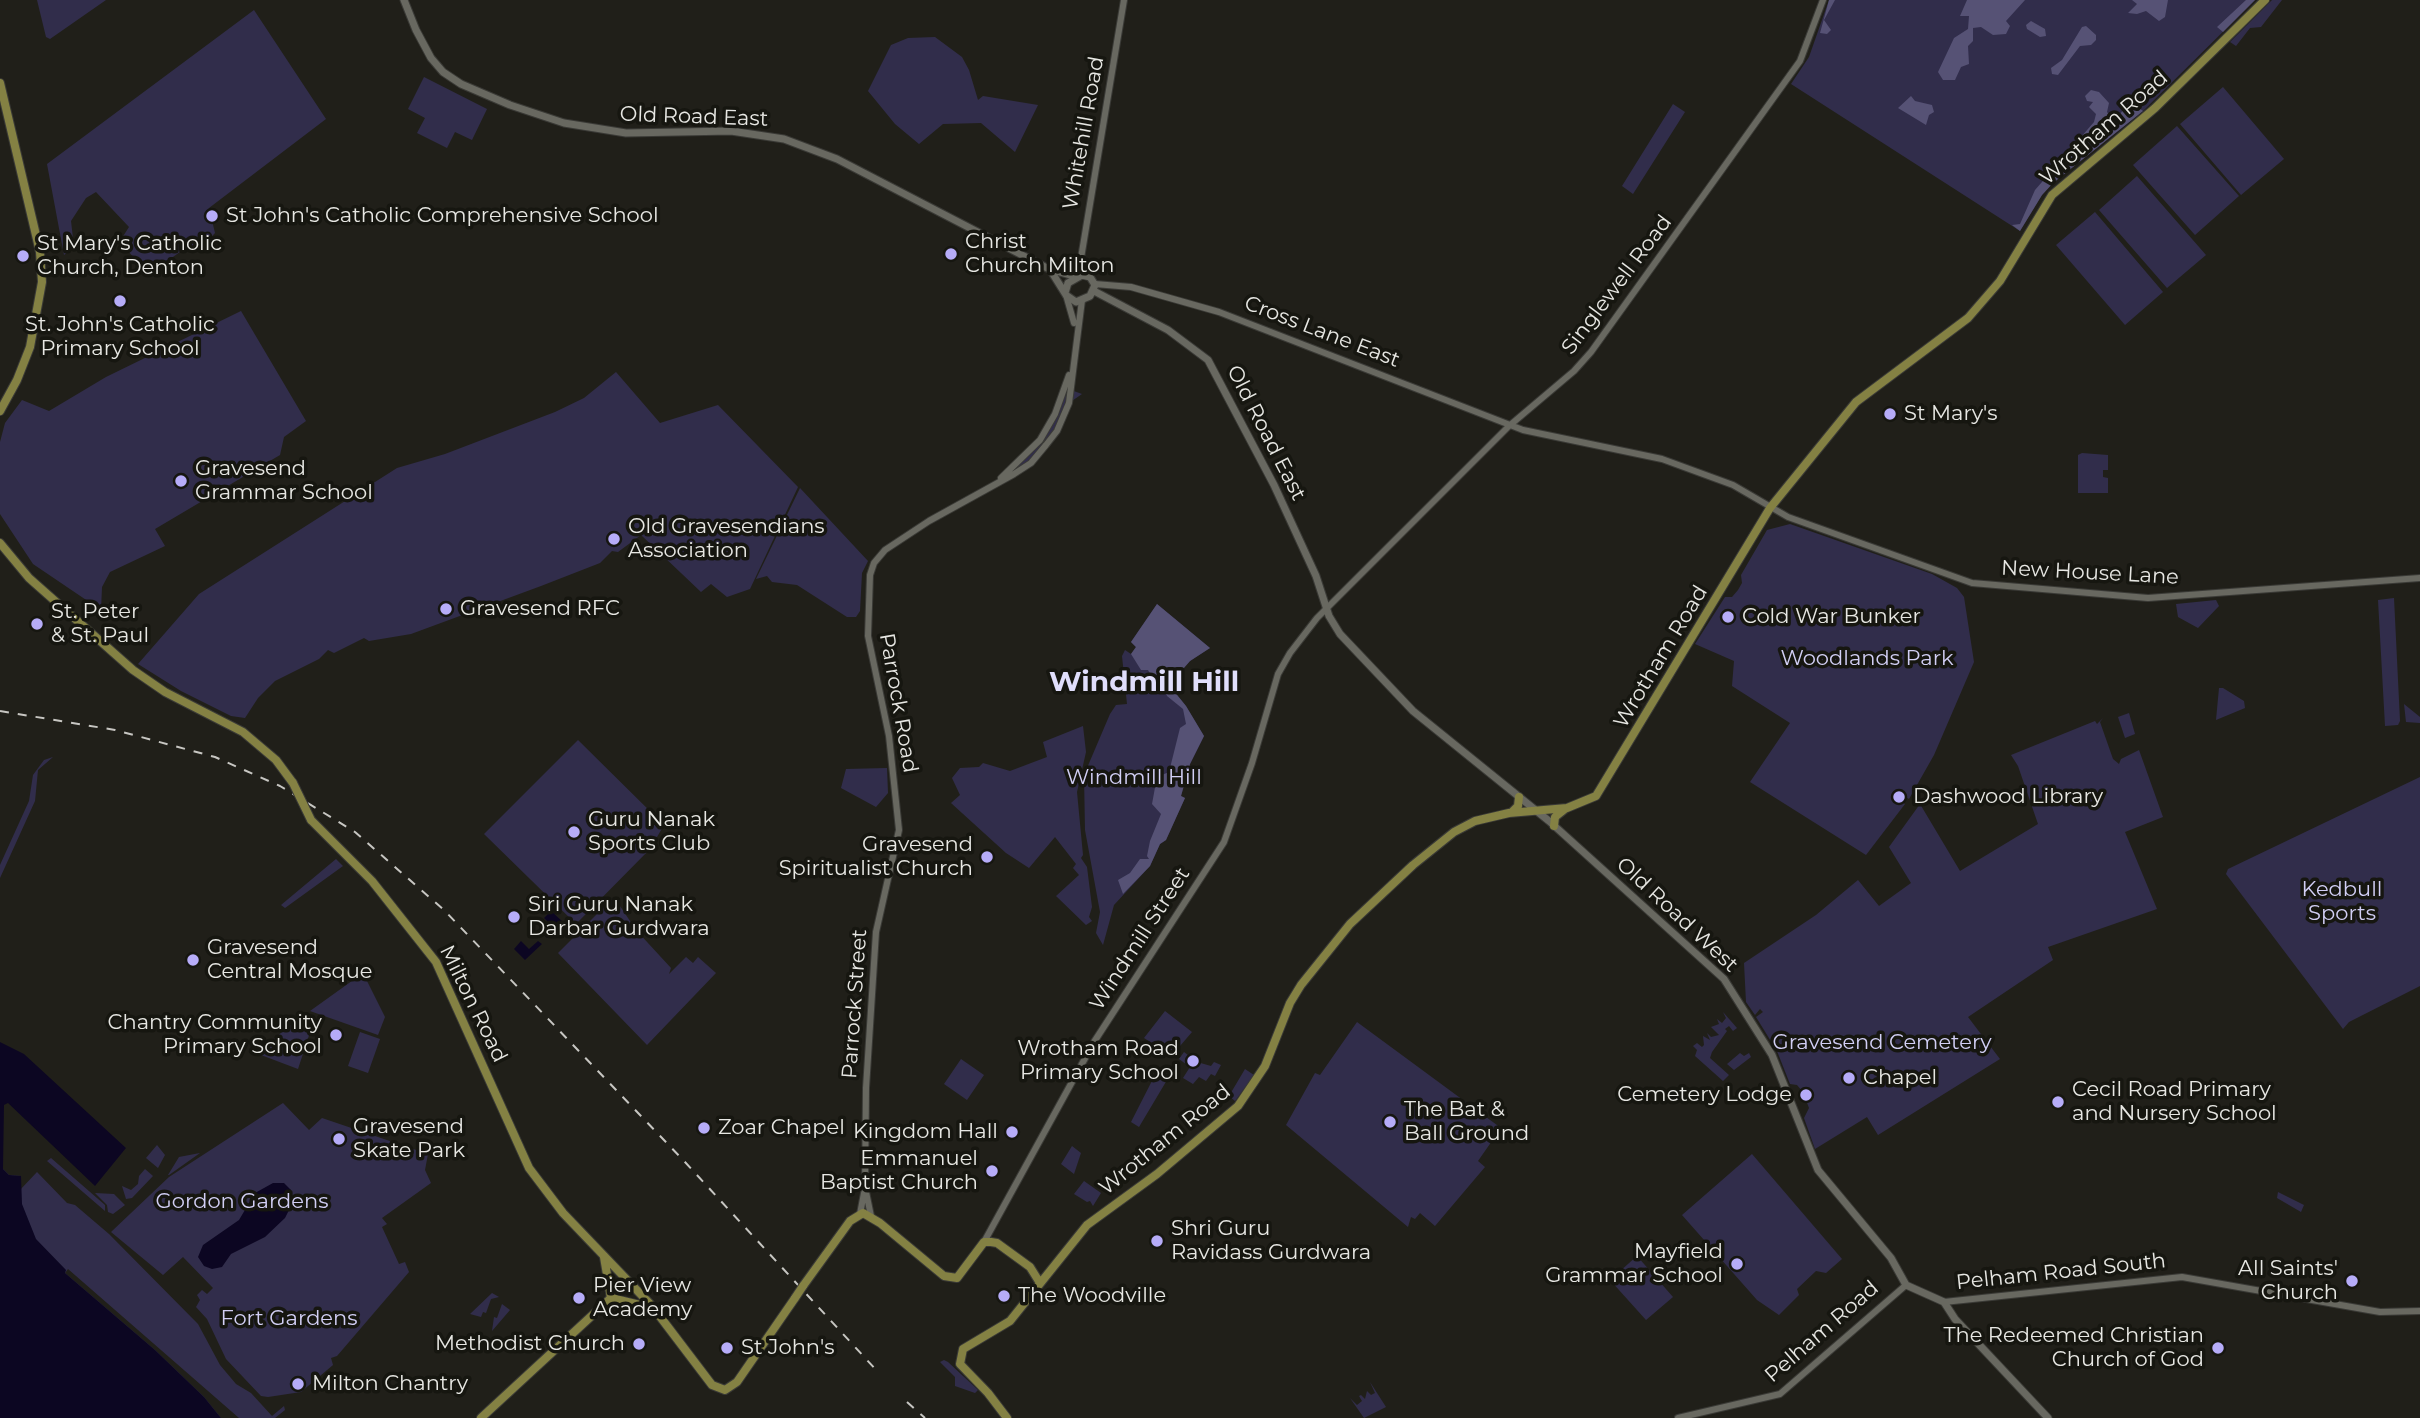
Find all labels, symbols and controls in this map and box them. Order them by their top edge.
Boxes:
street label: Whitehill Road [1058,54,1110,212]
street label: Wrotham Road [2035,65,2173,191]
street label: Old Road East [619,102,769,132]
place label: St John's Catholic Comprehensive School [226,203,659,229]
marker: St John's Catholic Comprehensive School [204,208,220,224]
street label: Singlewell Road [1556,210,1678,360]
place label: Christ Church Milton [965,229,1114,279]
place label: St Mary's Catholic Church, Denton [37,231,222,281]
marker: Christ Church Milton [943,246,959,262]
marker: St Mary's Catholic Church, Denton [15,248,31,264]
street label: Cross Lane East [1241,291,1403,373]
marker: St. John's Catholic Primary School [112,293,128,309]
place label: St. John's Catholic Primary School [25,312,215,362]
street label: Old Road East [1221,361,1311,505]
place label: St Mary's [1904,401,1998,427]
marker: St Mary's [1882,406,1898,422]
place label: Gravesend Grammar School [195,456,373,506]
marker: Gravesend Grammar School [173,473,189,489]
place label: Old Gravesendians Association [628,514,825,564]
marker: Old Gravesendians Association [606,531,622,547]
street label: New House Lane [2000,556,2180,590]
street label: Wrotham Road [1609,581,1713,733]
place label: Gravesend RFC [460,596,620,622]
place label: St. Peter & St. Paul [51,599,149,649]
marker: Gravesend RFC [438,601,454,617]
place label: Cold War Bunker [1742,604,1921,630]
marker: Cold War Bunker [1720,609,1736,625]
marker: St. Peter & St. Paul [29,616,45,632]
street label: Parrock Road [873,631,923,775]
park label: Woodlands Park [1781,646,1953,672]
district label: Windmill Hill [1049,666,1239,700]
park label: Windmill Hill [1066,765,1202,791]
place label: Dashwood Library [1913,784,2103,810]
marker: Dashwood Library [1891,789,1907,805]
place label: Guru Nanak Sports Club [588,807,715,857]
marker: Guru Nanak Sports Club [566,824,582,840]
place label: Gravesend Spiritualist Church [779,832,973,882]
marker: Gravesend Spiritualist Church [979,849,995,865]
street label: Old Road West [1611,852,1743,978]
street label: Windmill Street [1084,863,1196,1015]
park label: Kedbull Sports [2302,877,2382,927]
place label: Siri Guru Nanak Darbar Gurdwara [528,892,710,942]
marker: Siri Guru Nanak Darbar Gurdwara [506,909,522,925]
street label: Parrock Street [837,928,873,1080]
place label: Gravesend Central Mosque [207,935,372,985]
street label: Milton Road [434,941,512,1067]
marker: Gravesend Central Mosque [185,952,201,968]
place label: Chantry Community Primary School [108,1010,322,1060]
marker: Chantry Community Primary School [328,1027,344,1043]
park label: Gravesend Cemetery [1772,1030,1992,1056]
place label: Wrotham Road Primary School [1017,1036,1179,1086]
marker: Wrotham Road Primary School [1185,1053,1201,1069]
place label: Chapel [1863,1065,1937,1091]
marker: Chapel [1841,1070,1857,1086]
place label: Cecil Road Primary and Nursery School [2072,1077,2277,1127]
street label: Wrotham Road [1094,1079,1236,1201]
place label: Cemetery Lodge [1617,1082,1792,1108]
marker: Cemetery Lodge [1798,1087,1814,1103]
marker: Cecil Road Primary and Nursery School [2050,1094,2066,1110]
place label: The Bat & Ball Ground [1404,1097,1529,1147]
place label: Gravesend Skate Park [353,1114,465,1164]
marker: The Bat & Ball Ground [1382,1114,1398,1130]
place label: Zoar Chapel [718,1115,845,1141]
place label: Kingdom Hall [853,1119,998,1145]
marker: Zoar Chapel [696,1120,712,1136]
marker: Kingdom Hall [1004,1124,1020,1140]
marker: Gravesend Skate Park [331,1131,347,1147]
place label: Emmanuel Baptist Church [820,1146,978,1196]
marker: Emmanuel Baptist Church [984,1163,1000,1179]
park label: Gordon Gardens [156,1189,328,1215]
place label: Shri Guru Ravidass Gurdwara [1171,1216,1371,1266]
marker: Shri Guru Ravidass Gurdwara [1149,1233,1165,1249]
place label: Mayfield Grammar School [1545,1239,1723,1289]
street label: Pelham Road South [1955,1248,2167,1296]
marker: Mayfield Grammar School [1729,1256,1745,1272]
place label: All Saints' Church [2238,1256,2338,1306]
place label: Pier View Academy [593,1273,692,1323]
marker: All Saints' Church [2344,1273,2360,1289]
street label: Pelham Road [1760,1276,1884,1388]
place label: The Woodville [1018,1283,1166,1309]
marker: The Woodville [996,1288,1012,1304]
marker: Pier View Academy [571,1290,587,1306]
park label: Fort Gardens [221,1306,357,1332]
place label: The Redeemed Christian Church of God [1943,1323,2204,1373]
place label: Methodist Church [435,1331,625,1357]
place label: St John's [741,1335,835,1361]
marker: Methodist Church [631,1336,647,1352]
marker: St John's [719,1340,735,1356]
marker: The Redeemed Christian Church of God [2210,1340,2226,1356]
place label: Milton Chantry [312,1371,468,1397]
marker: Milton Chantry [290,1376,306,1392]

